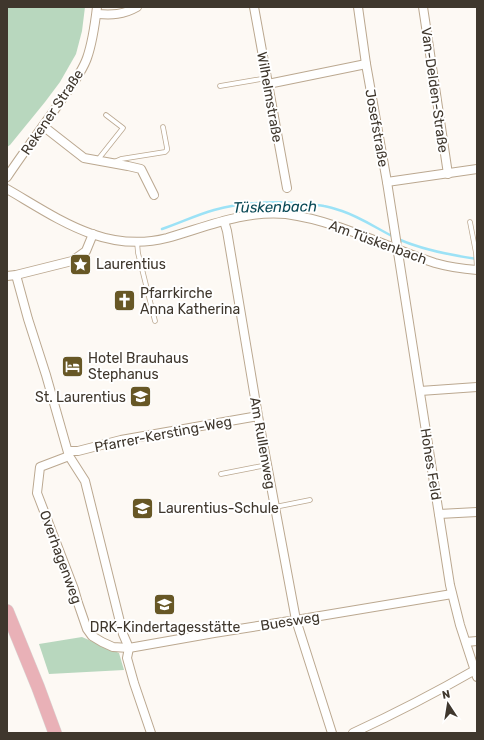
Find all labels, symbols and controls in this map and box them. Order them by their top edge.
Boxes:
street label: Van-Delden-Straße [417,26,452,154]
street label: Wilhelmstraße [253,50,286,144]
street label: Rekener Straße [18,66,87,158]
street label: Josefstraße [361,88,392,169]
water label: Tüskenbach [233,197,317,217]
street label: Am Tüskenbach [327,217,429,268]
place icon: Laurentius [68,251,94,277]
place label: Laurentius [96,256,166,273]
place label: Pfarrkirche Anna Katherina [140,285,240,318]
church icon: Pfarrkirche Anna Katherina [112,288,138,314]
place label: Hotel Brauhaus Stephanus [88,350,189,383]
hotel icon: Hotel Brauhaus Stephanus [59,353,85,379]
school or university icon: St. Laurentius [128,384,154,410]
place label: St. Laurentius [35,389,126,406]
street label: Am Rullenweg [246,396,279,490]
street label: Pfarrer-Kersting-Weg [93,413,233,456]
street label: Hohes Feld [416,427,445,501]
school or university icon: Laurentius-Schule [129,495,155,521]
place label: Laurentius-Schule [158,500,279,517]
street label: Overhagenweg [36,508,85,606]
school or university icon: DRK-Kindertagesstätte [152,592,178,618]
street label: Buesweg [259,608,321,635]
place label: DRK-Kindertagesstätte [90,619,240,636]
north arrow [428,684,468,724]
text: N [441,688,451,702]

